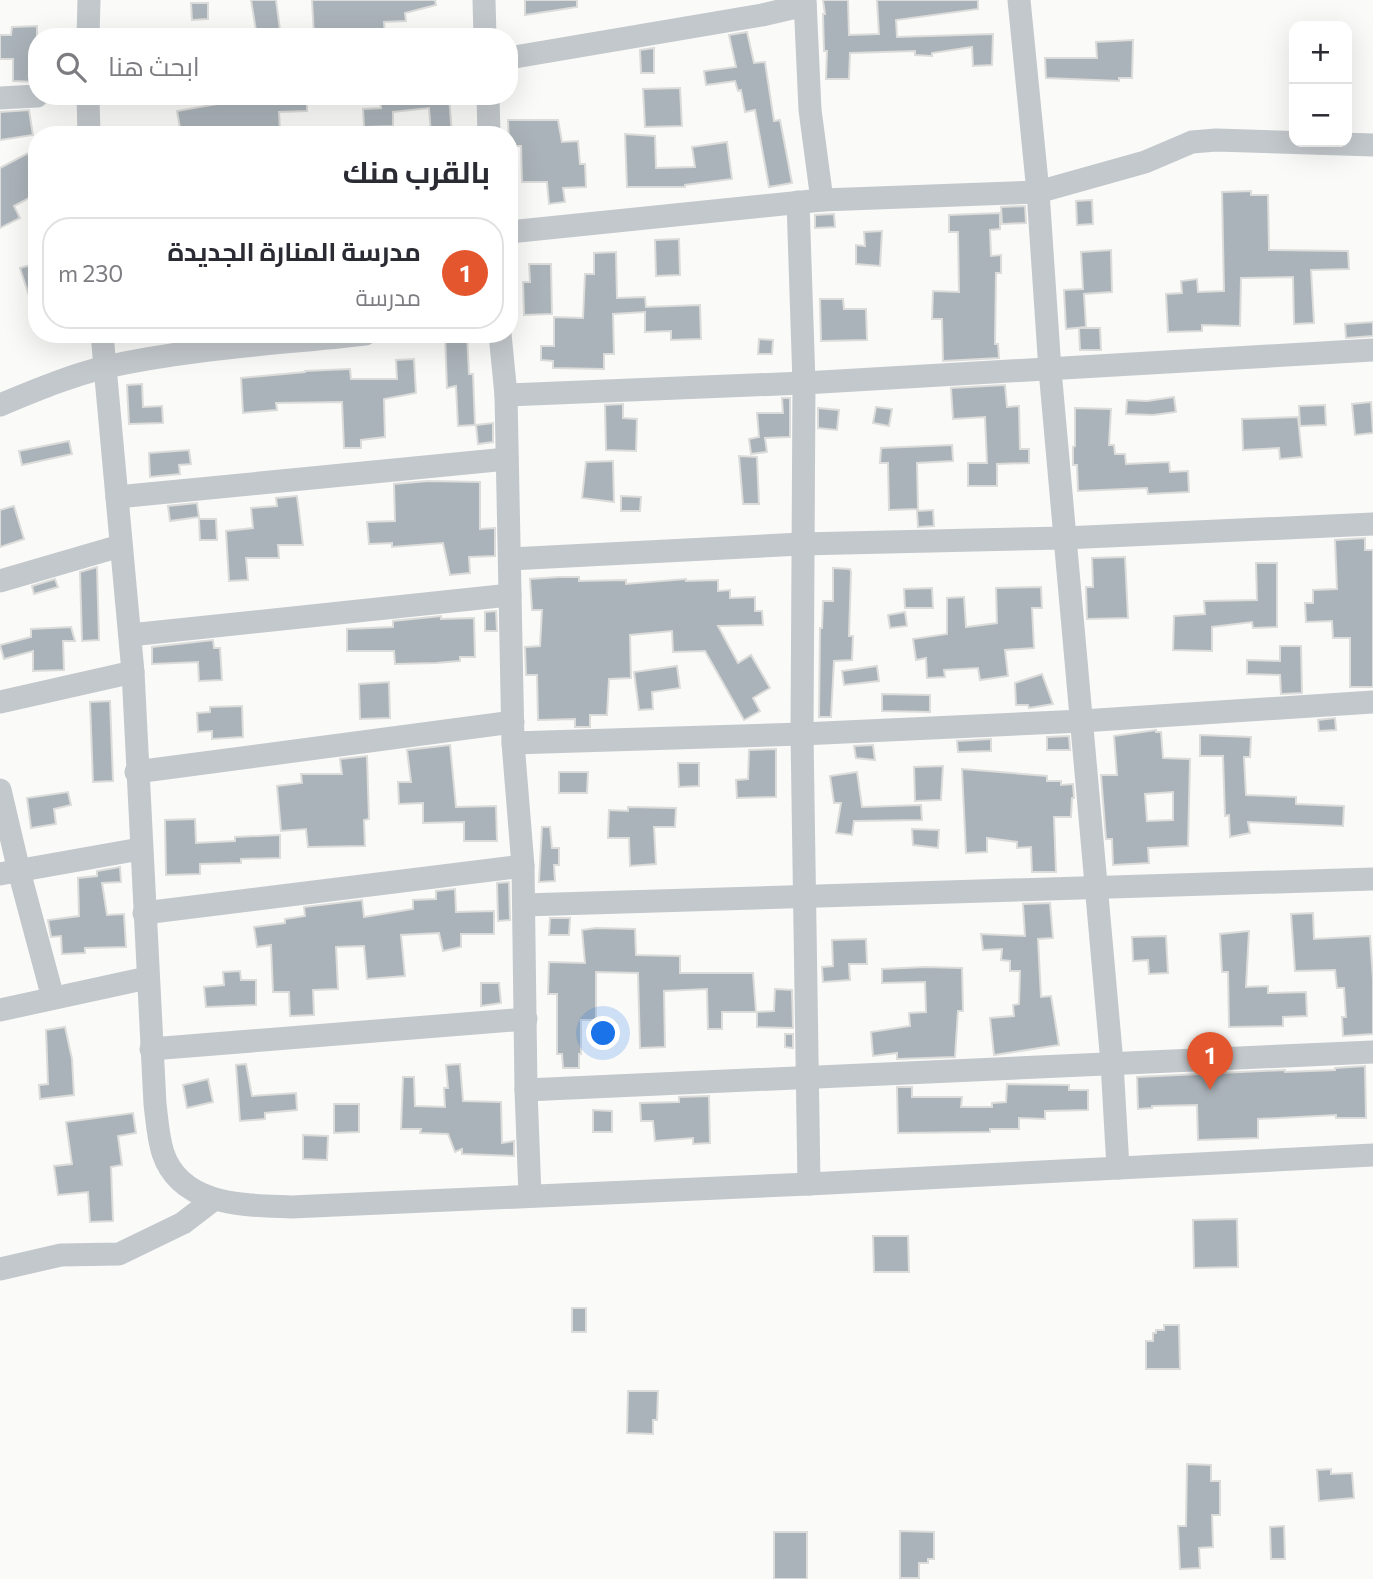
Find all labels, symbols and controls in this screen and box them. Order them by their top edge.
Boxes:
map controls [1289,21,1352,147]
button: + [1289,21,1352,84]
search box [28,28,518,105]
icon: search [52,48,90,86]
text: ابحث هنا [108,50,200,81]
button: − [1289,84,1352,147]
text: بالقرب منك [343,152,490,189]
text: مدرسة المنارة الجديدة [167,235,421,266]
text: 230 m [58,259,123,287]
text: 1 [460,259,470,287]
text: مدرسة [356,283,421,311]
your location [586,1016,620,1050]
pin: 1 [1187,1032,1233,1090]

